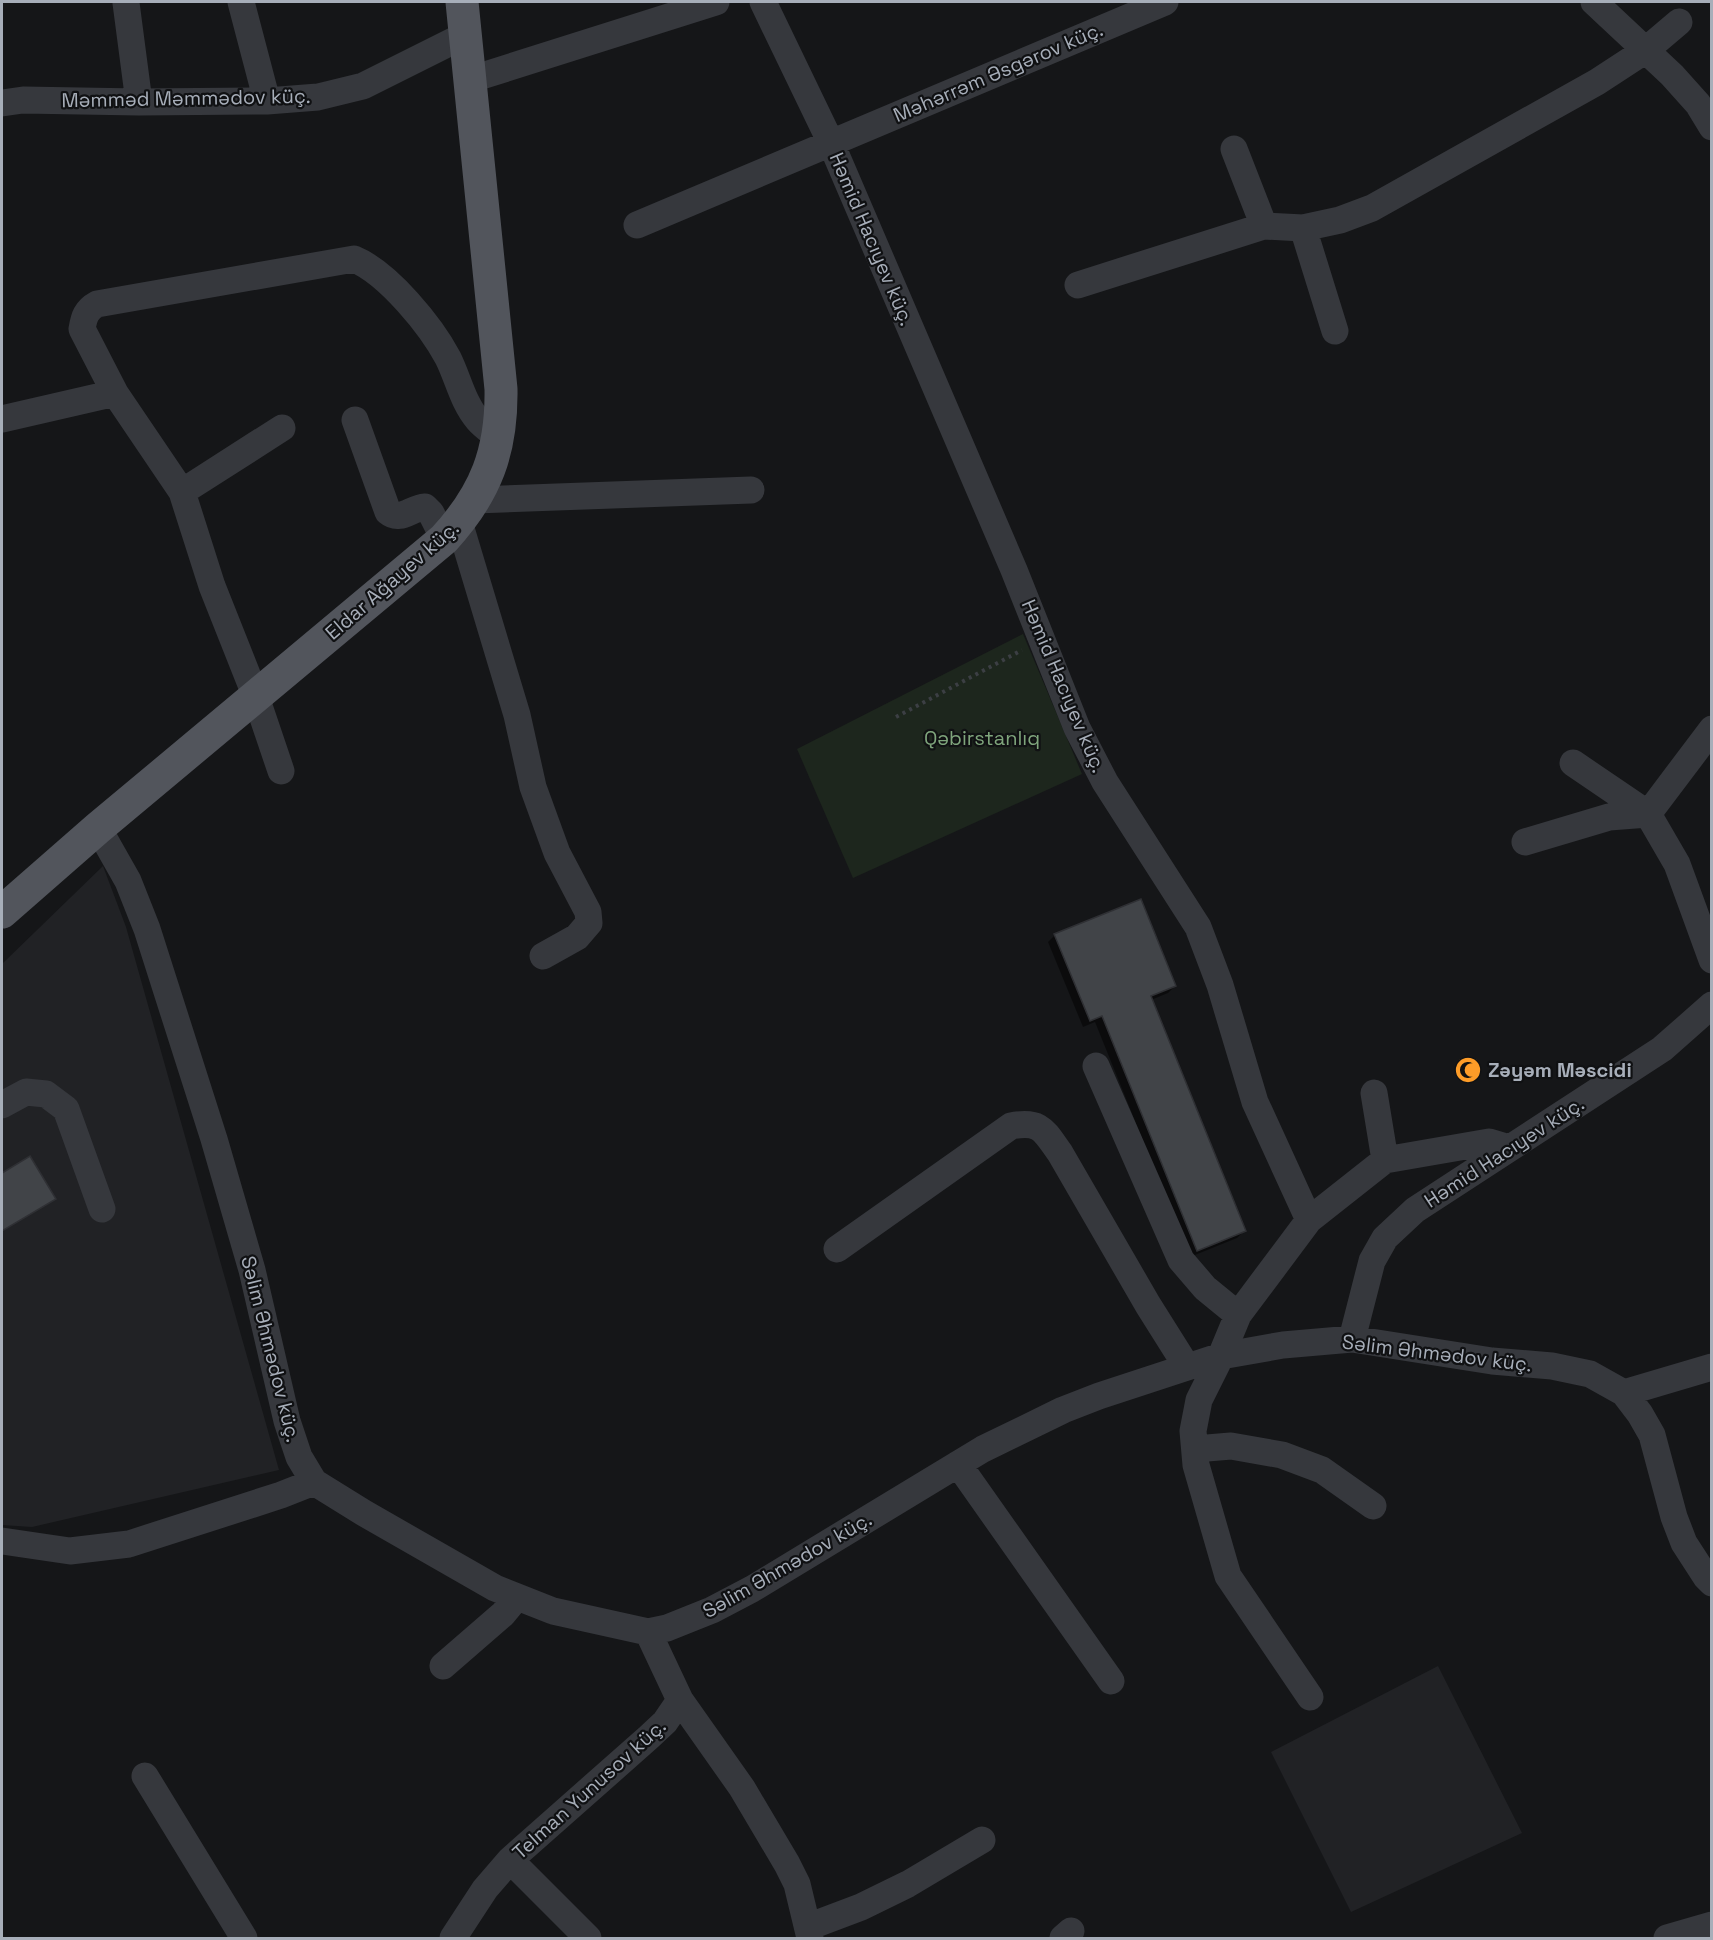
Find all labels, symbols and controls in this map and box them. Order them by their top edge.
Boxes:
street label: Məhərrəm Əsgərov küç. [889,16,1107,128]
street label: Məmməd Məmmədov küç. [61,83,311,113]
street label: Həmid Hacıyev küç. [824,148,920,330]
street label: Eldar Ağayev küç. [320,515,464,645]
street label: Həmid Hacıyev küç. [1016,595,1112,777]
park label: Qəbirstanlıq [924,725,1040,751]
mosque icon: Zəyəm Məscidi [1453,1055,1483,1085]
place label: Zəyəm Məscidi [1488,1057,1632,1083]
street label: Həmid Hacıyev küç. [1419,1091,1589,1213]
street label: Səlim Əhmədov küç. [235,1253,307,1445]
street label: Səlim Əhmədov küç. [1341,1328,1533,1378]
street label: Səlim Əhmədov küç. [698,1506,876,1624]
street label: Telman Yunusov küç. [507,1713,671,1865]

